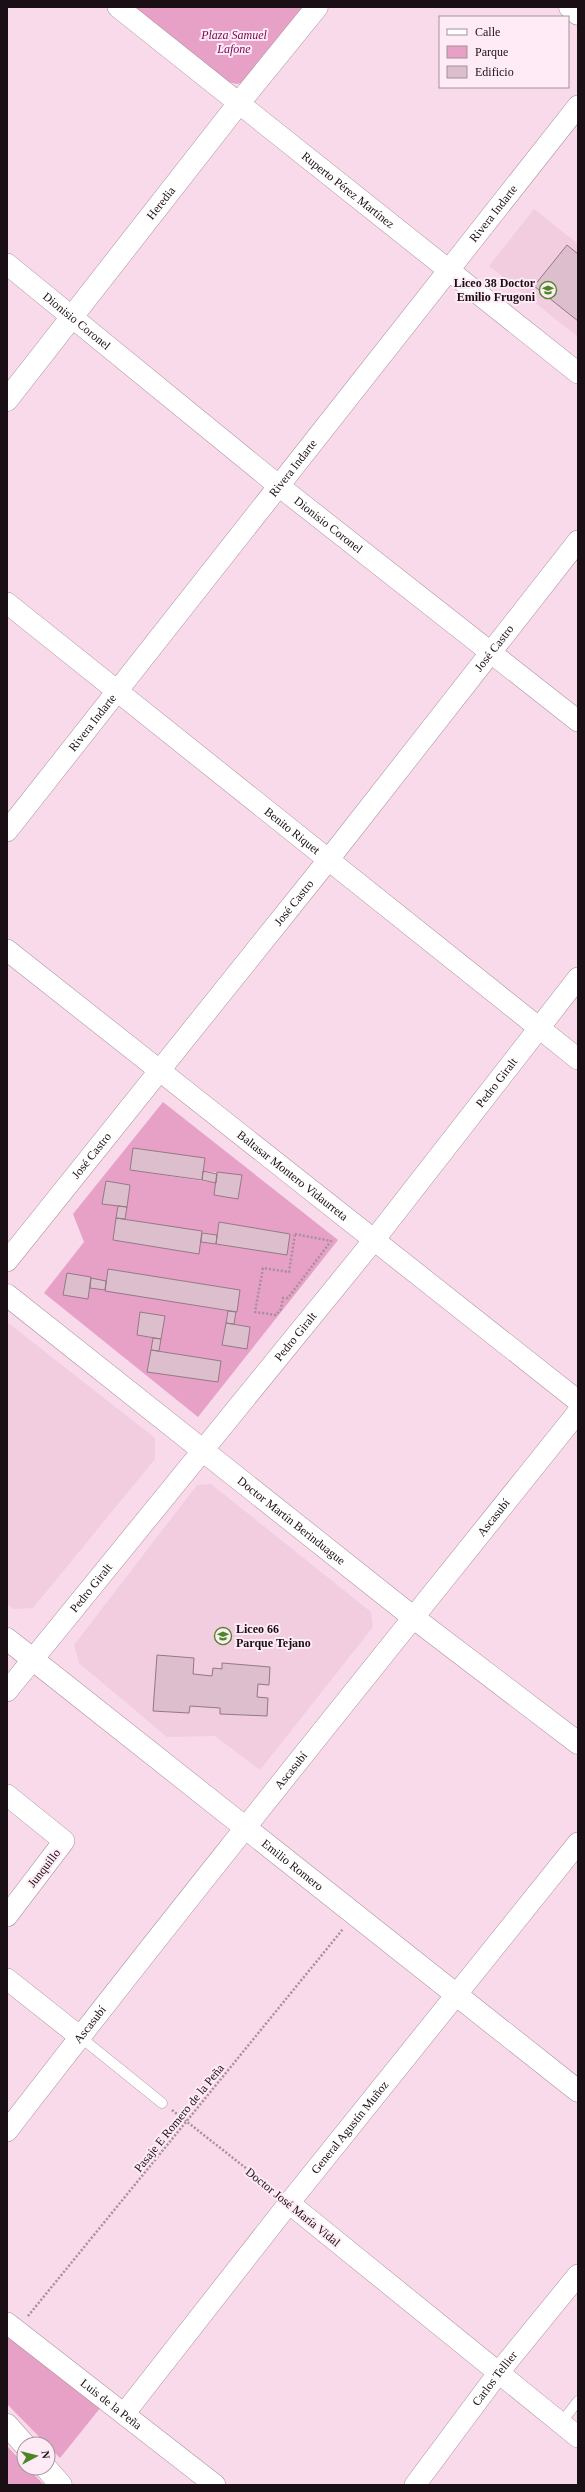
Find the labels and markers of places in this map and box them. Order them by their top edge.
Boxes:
place label: Liceo 38 Doctor Emilio Frugoni [454,276,536,304]
school or university icon: Liceo 38 Doctor Emilio Frugoni [538,280,558,300]
place label: Liceo 66 Parque Tejano [236,1622,311,1650]
school or university icon: Liceo 66 Parque Tejano [213,1626,233,1646]

